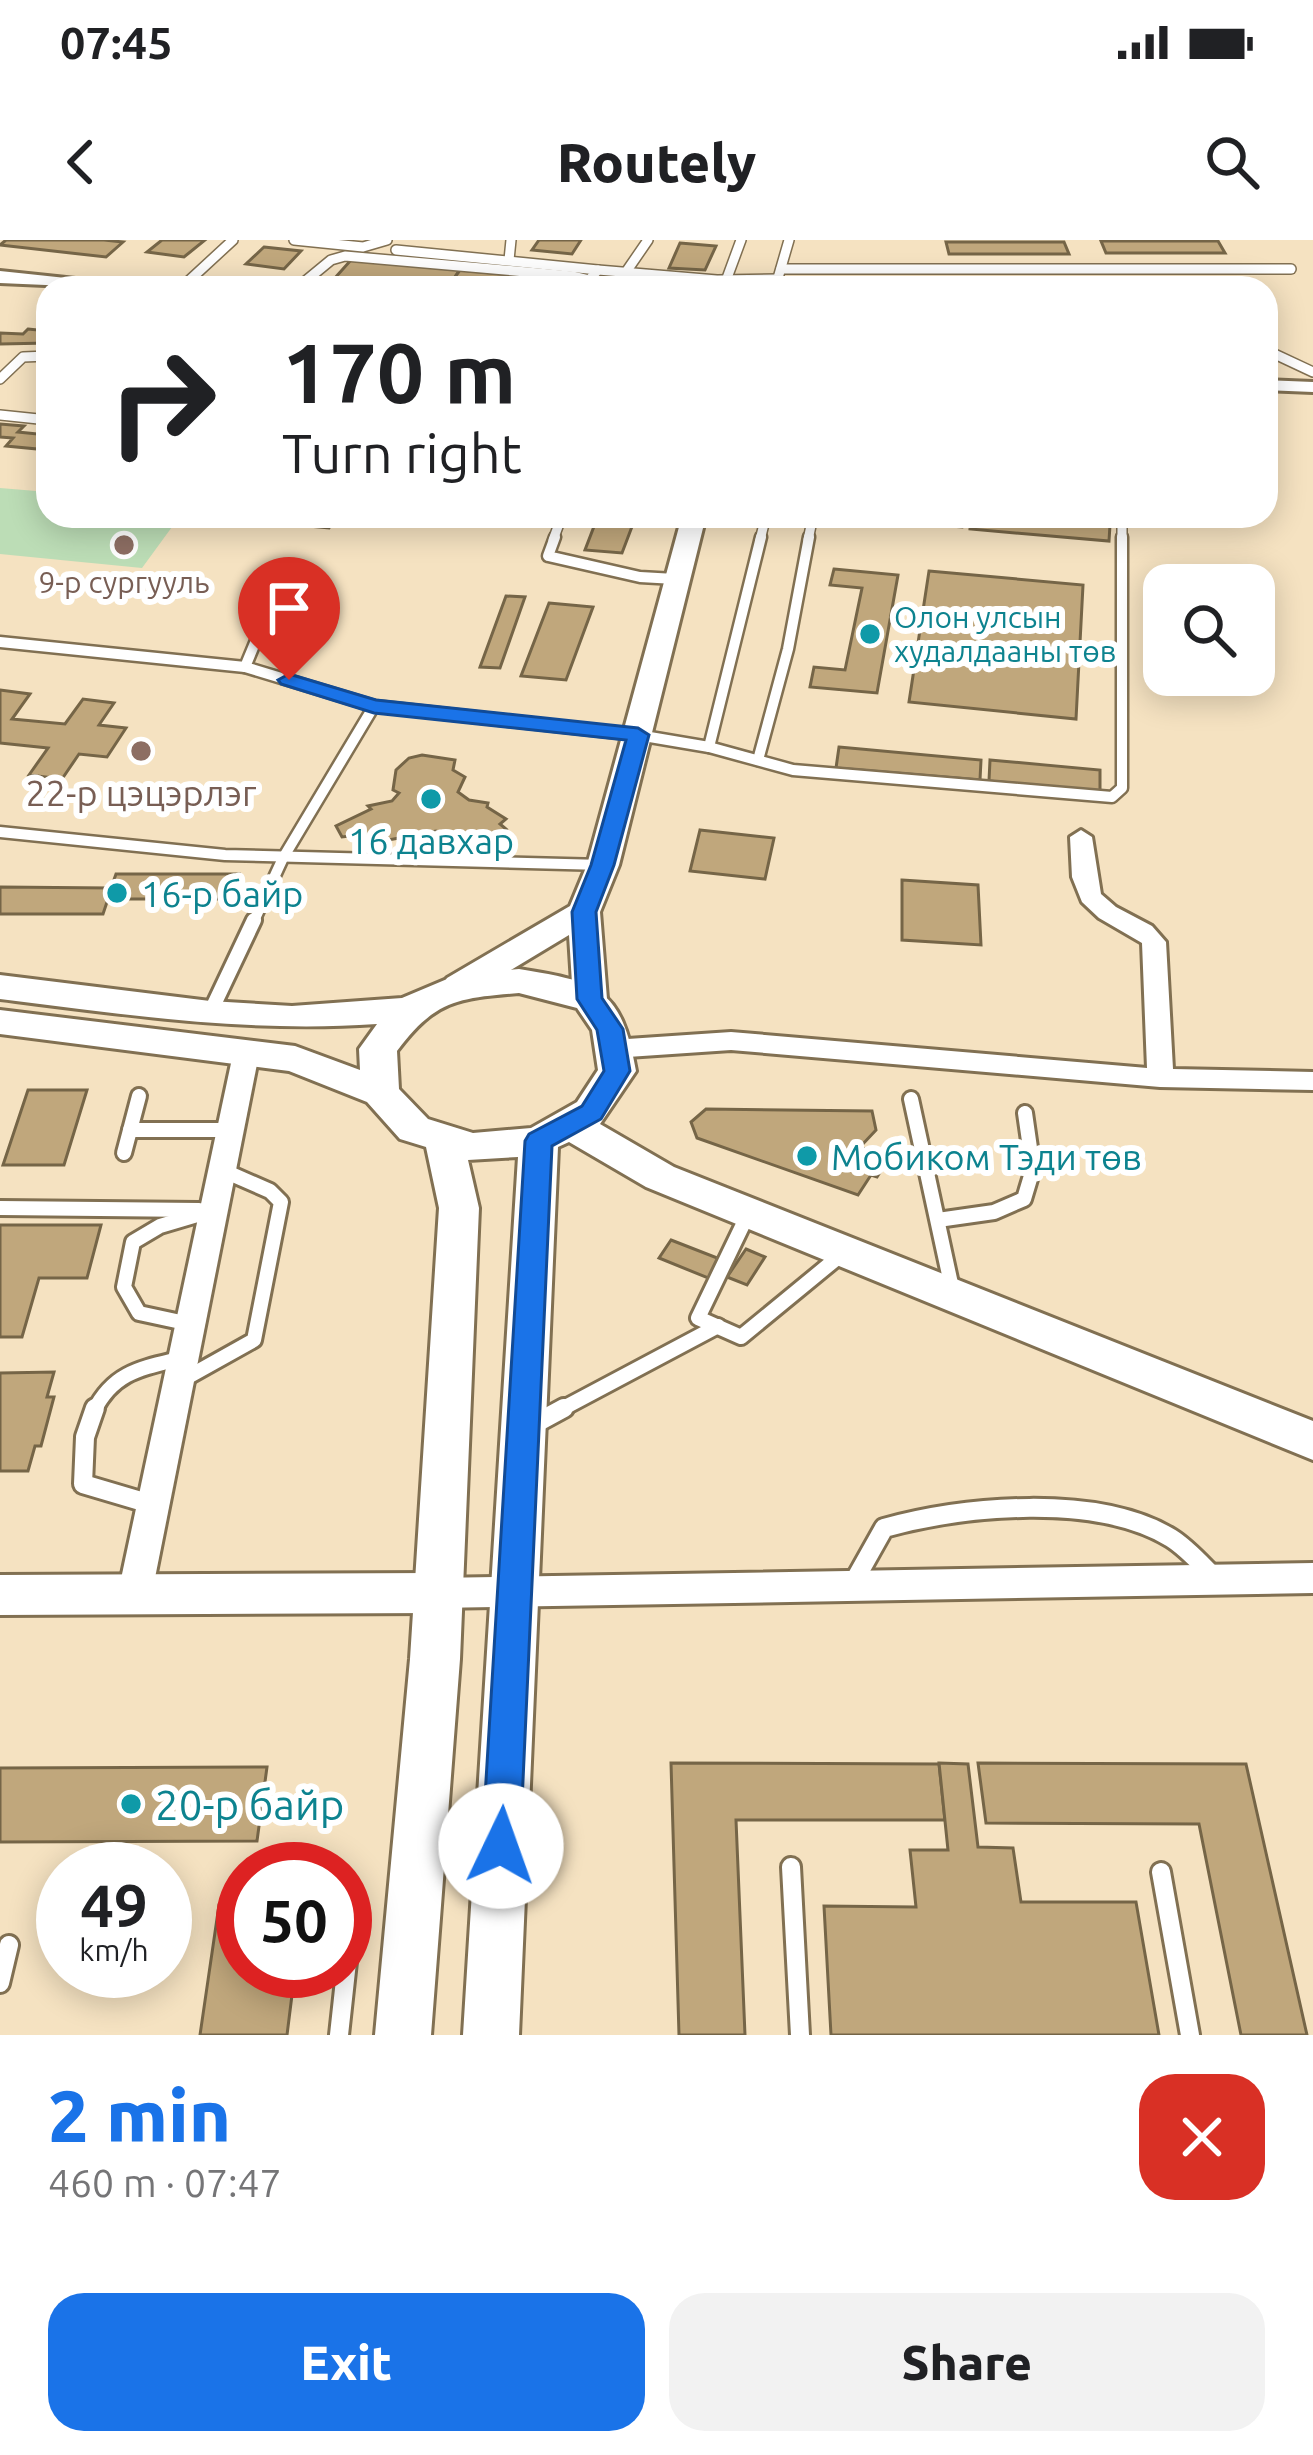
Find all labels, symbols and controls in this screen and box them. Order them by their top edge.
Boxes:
text: 07:45 [60,17,173,68]
icon: back [48,129,114,195]
icon: search [1199,129,1265,195]
text: Routely [557,132,756,192]
icon: right [84,324,240,480]
text: 170 m [282,325,516,419]
text: Turn right [282,423,522,483]
marker: 9-р сургууль [111,532,137,558]
pin [238,557,340,680]
map controls [1143,564,1275,696]
button: search [1143,564,1275,696]
place label: 9-р сургууль [38,565,210,599]
icon: arrive [256,575,322,641]
place label: Олон улсын худалдааны төв [894,600,1116,668]
marker: Олон улсын худалдааны төв [857,621,883,647]
marker: 22-р цэцэрлэг [128,738,154,764]
place label: 22-р цэцэрлэг [26,772,256,813]
marker: 16 давхар [418,786,444,812]
place label: 16 давхар [348,820,514,861]
place label: 16-р байр [141,873,303,914]
marker: 16-р байр [104,880,130,906]
place label: Мобиком Тэди төв [831,1136,1142,1177]
marker: Мобиком Тэди төв [794,1143,820,1169]
place label: 20-р байр [155,1781,344,1828]
position arrow [438,1783,564,1909]
marker: 20-р байр [118,1791,144,1817]
speed limit sign: 50 [216,1842,372,1998]
text: 49 [80,1871,148,1938]
text: km/h [79,1933,149,1967]
button: close [1139,2074,1265,2200]
text: 2 min [48,2075,231,2156]
text: 460 m · 07:47 [48,2161,282,2204]
button: Exit [48,2293,645,2431]
button: Share [669,2293,1265,2431]

